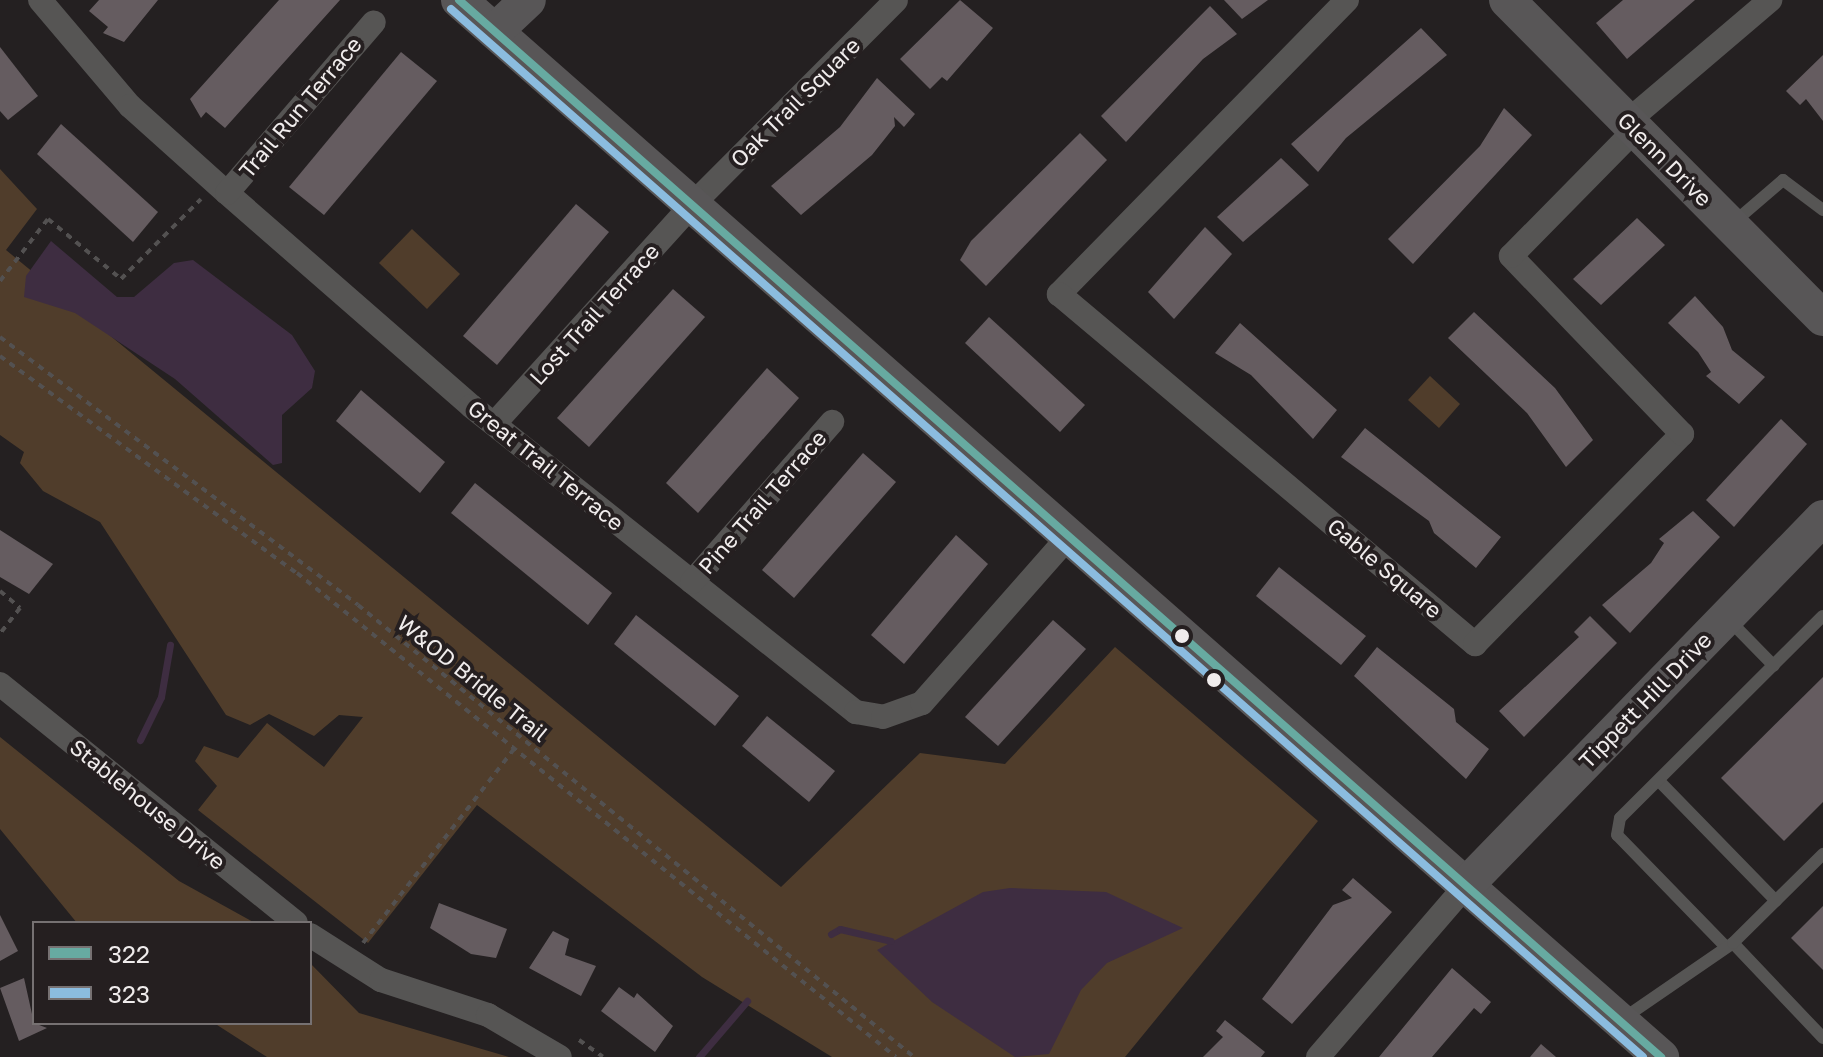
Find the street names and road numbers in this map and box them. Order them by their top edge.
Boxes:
street label: Trail Run Terrace [233,31,367,183]
street label: Oak Trail Square [725,32,865,172]
street label: Glenn Drive [1612,106,1718,212]
street label: Lost Trail Terrace [524,238,664,390]
street label: Great Trail Terrace [463,394,629,536]
street label: Pine Trail Terrace [692,425,832,579]
street label: Gable Square [1323,513,1447,623]
street label: W&OD Bridle Trail [392,609,554,747]
street label: Tippett Hill Drive [1573,626,1717,774]
street label: Stablehouse Drive [65,733,231,875]

